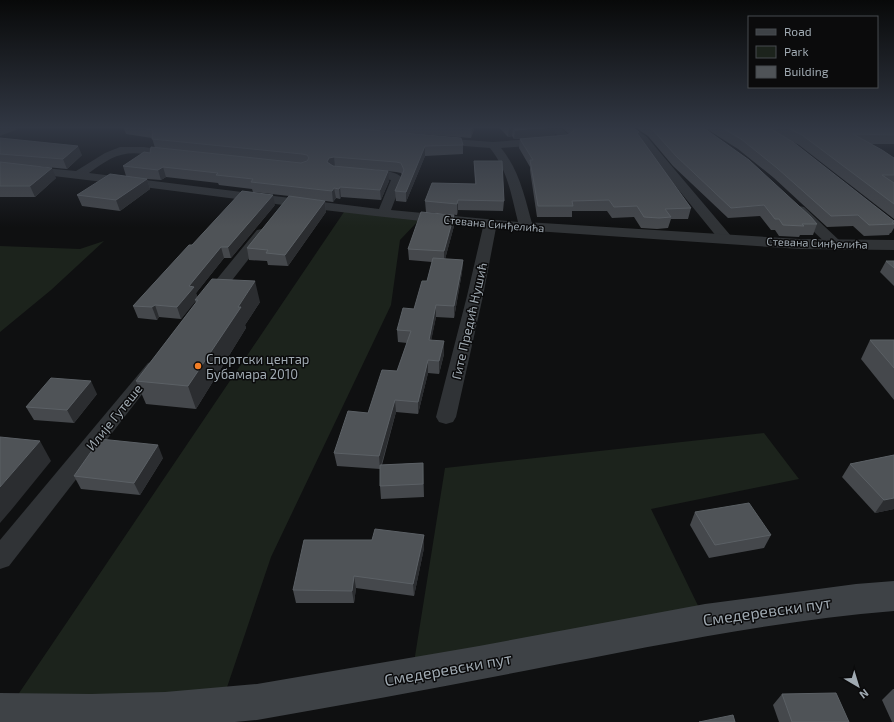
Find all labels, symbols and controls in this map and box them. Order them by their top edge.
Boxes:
legend [748,16,878,88]
text: Road [784,24,812,38]
text: Park [784,44,809,58]
text: Building [784,64,829,78]
street label: Стевана Синђелића [443,213,545,235]
street label: Стевана Синђелића [766,234,868,252]
street label: Гите Предић Нушић [448,261,490,381]
place label: Спортски центар Бубамара 2010 [206,351,309,382]
marker: Спортски центар Бубамара 2010 [193,361,203,371]
street label: Илије Гутеше [82,381,146,453]
street label: Смедеревски пут [702,592,833,630]
street label: Смедеревски пут [383,648,514,690]
north arrow [838,666,878,706]
text: N [857,687,872,702]

